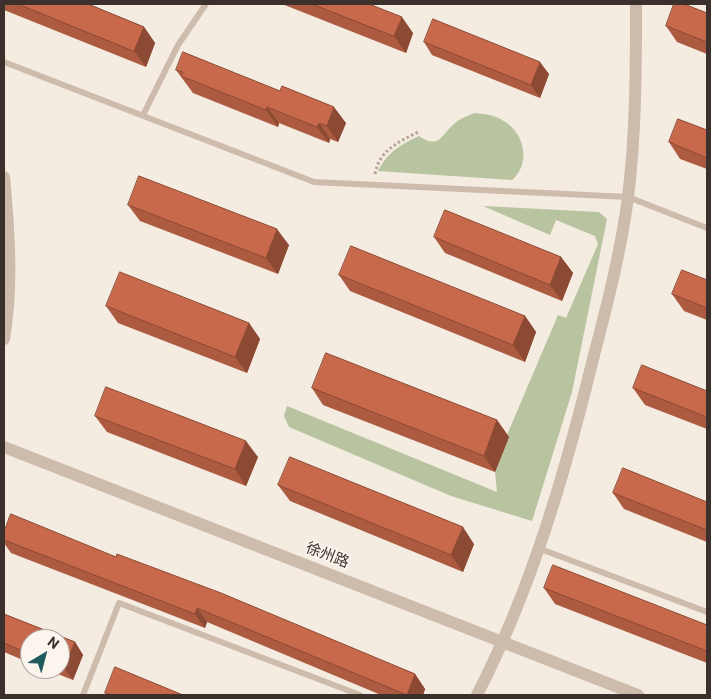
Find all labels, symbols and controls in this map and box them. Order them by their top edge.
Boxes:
street label: 徐州路 [303,540,351,572]
north arrow [20,629,70,679]
text: N [45,633,62,652]

